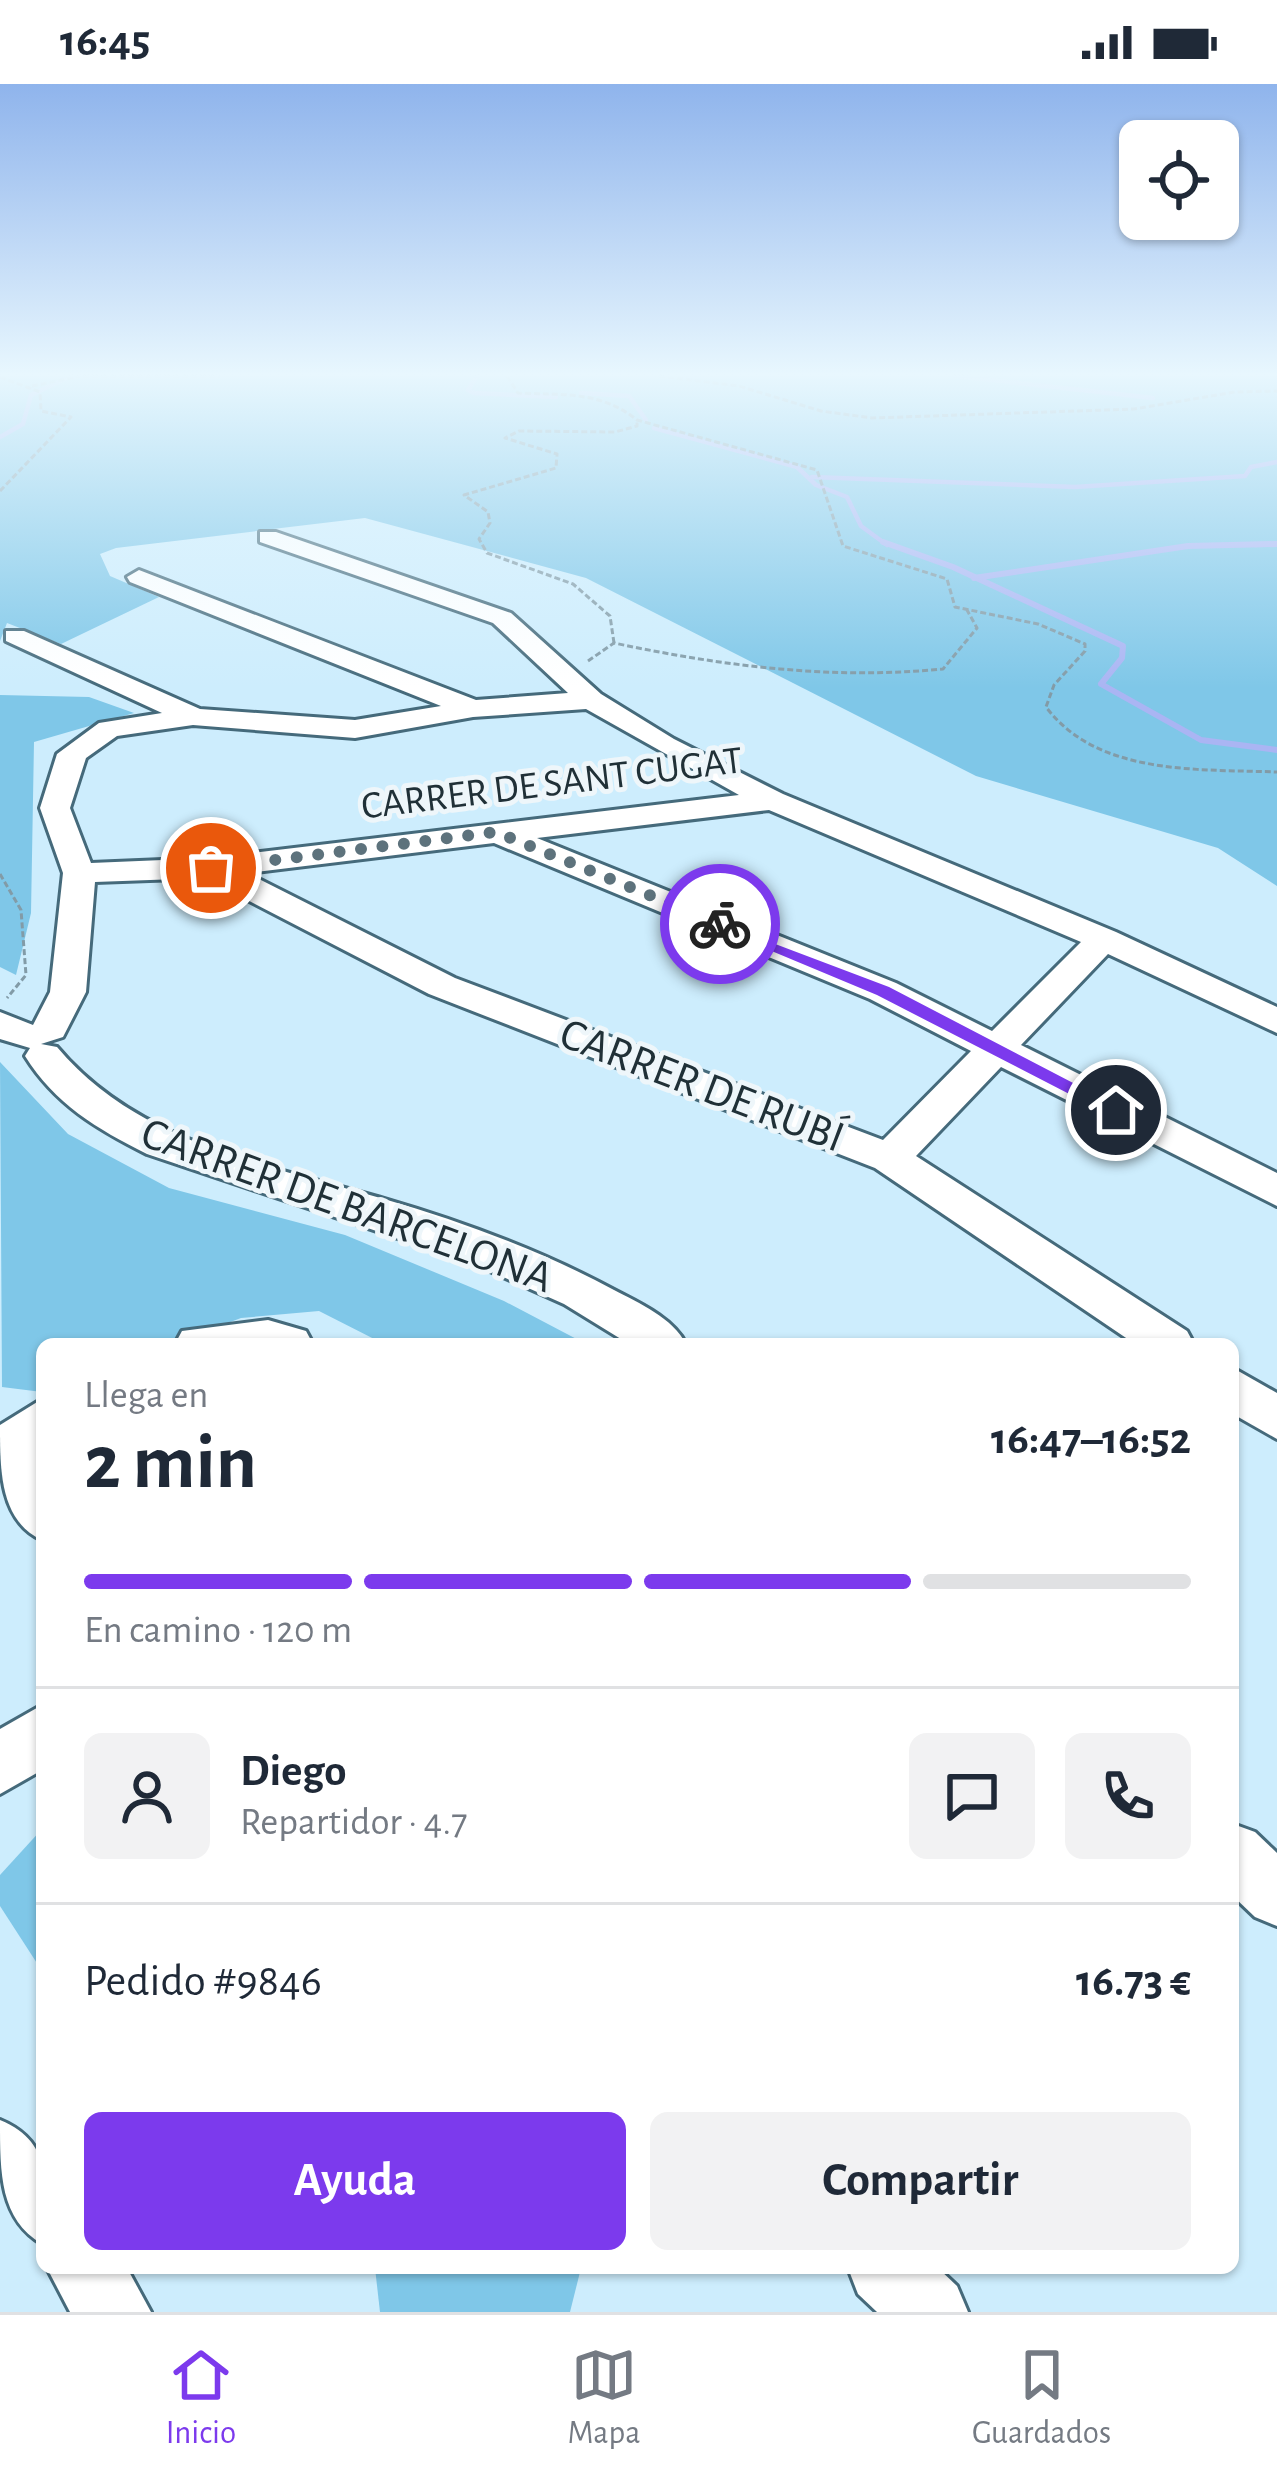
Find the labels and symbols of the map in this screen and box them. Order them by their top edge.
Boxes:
street label: CARRER DE SANT CUGAT [359,741,745,827]
pin [160,817,262,919]
courier [660,864,780,984]
street label: CARRER DE RUBÍ [554,1007,852,1161]
pin [1065,1059,1167,1161]
street label: CARRER DE BARCELONA [135,1111,559,1301]

